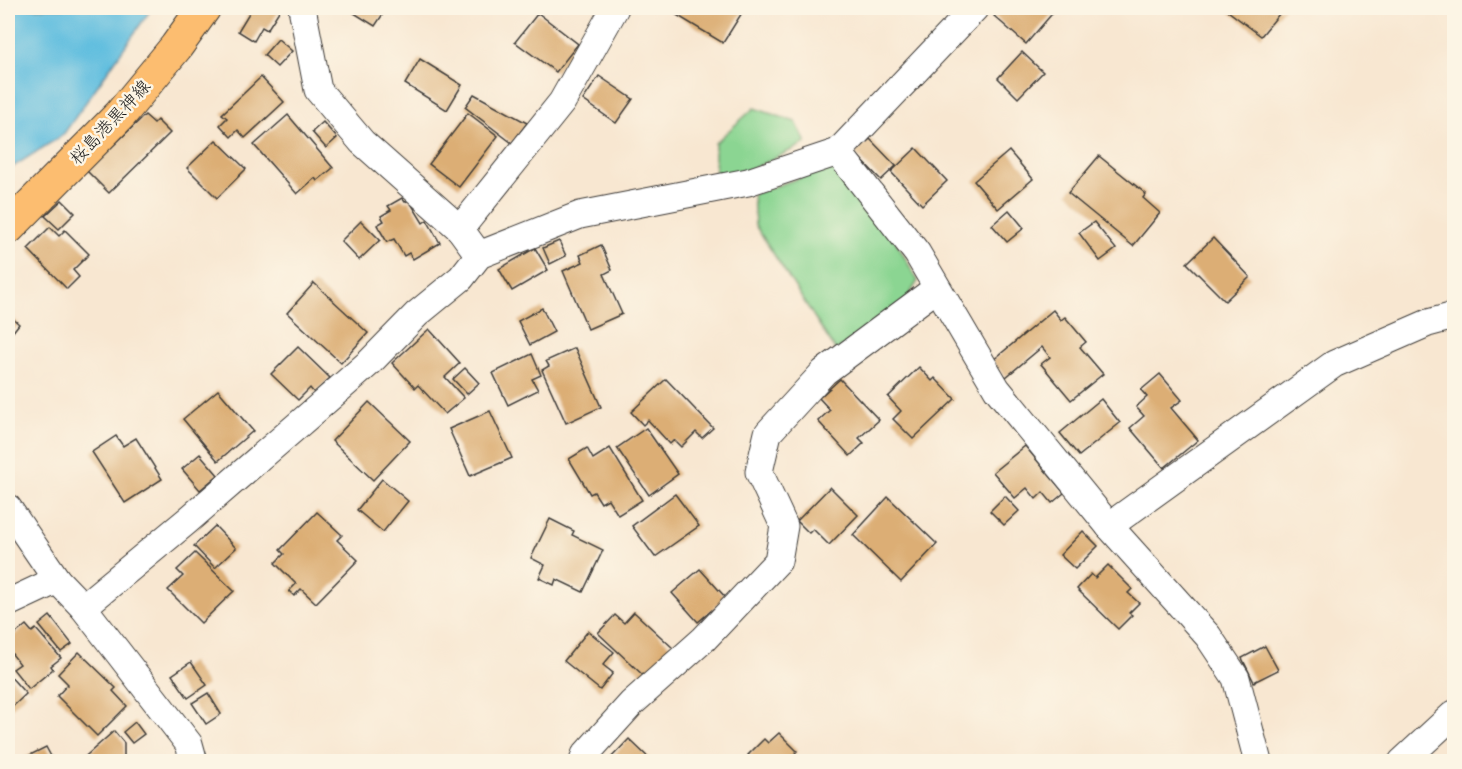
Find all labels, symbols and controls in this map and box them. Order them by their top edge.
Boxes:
street label: 桜島港黒神線 [64,74,156,170]

